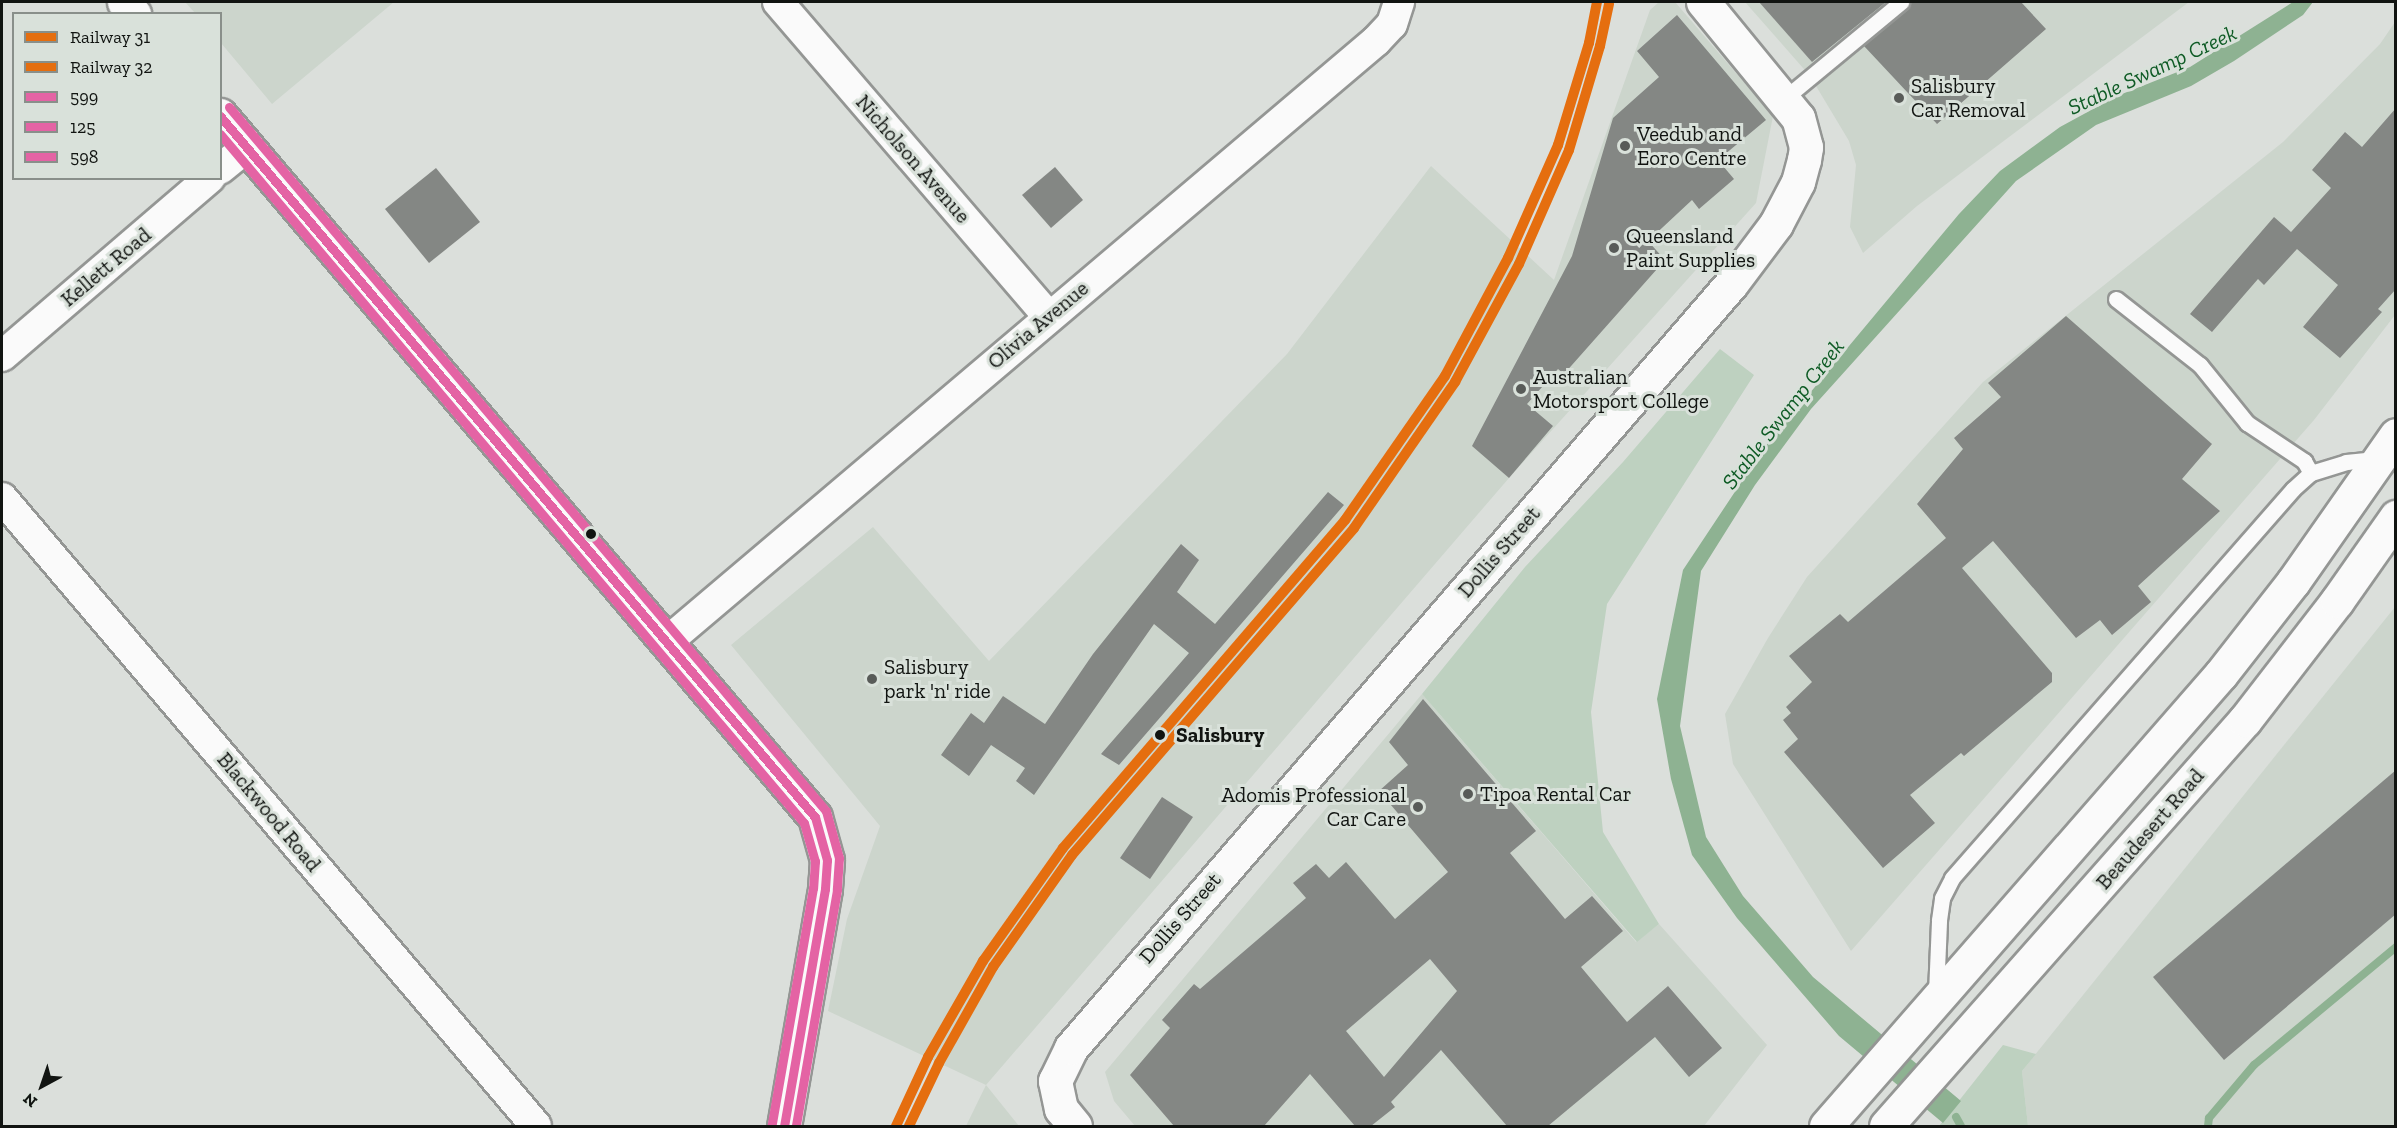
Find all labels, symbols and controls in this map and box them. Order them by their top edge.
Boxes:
legend [12,12,222,180]
water label: Stable Swamp Creek [2063,19,2241,121]
text: Railway 31 [70,26,150,48]
text: Railway 32 [70,56,152,78]
place label: Salisbury Car Removal [1911,73,2026,123]
text: 599 [70,86,98,108]
street label: Nicholson Avenue [850,90,976,228]
marker: Salisbury Car Removal [1892,91,1906,105]
text: 125 [70,116,95,138]
place label: Veedub and Eoro Centre [1637,121,1746,171]
marker: Veedub and Eoro Centre [1618,139,1632,153]
text: 598 [70,146,98,168]
street label: Kellett Road [56,222,156,312]
place label: Queensland Paint Supplies [1626,223,1755,273]
marker: Queensland Paint Supplies [1607,241,1621,255]
street label: Olivia Avenue [982,275,1094,375]
water label: Stable Swamp Creek [1716,334,1850,494]
place label: Australian Motorsport College [1533,364,1709,414]
marker: Australian Motorsport College [1514,382,1528,396]
street label: Dollis Street [1453,501,1545,603]
unlabelled marker [585,528,597,540]
place label: Salisbury park 'n' ride [884,654,991,704]
marker: Salisbury park 'n' ride [865,672,879,686]
place label: Salisbury [1176,722,1264,748]
marker: Salisbury [1149,724,1171,746]
street label: Blackwood Road [212,747,326,877]
street label: Beaudesert Road [2091,764,2209,894]
place label: Tipoa Rental Car [1480,781,1632,807]
place label: Adomis Professional Car Care [1221,782,1406,832]
marker: Tipoa Rental Car [1461,787,1475,801]
marker: Adomis Professional Car Care [1411,800,1425,814]
street label: Dollis Street [1134,867,1226,969]
north arrow [12,1056,72,1116]
text: N [19,1089,41,1111]

